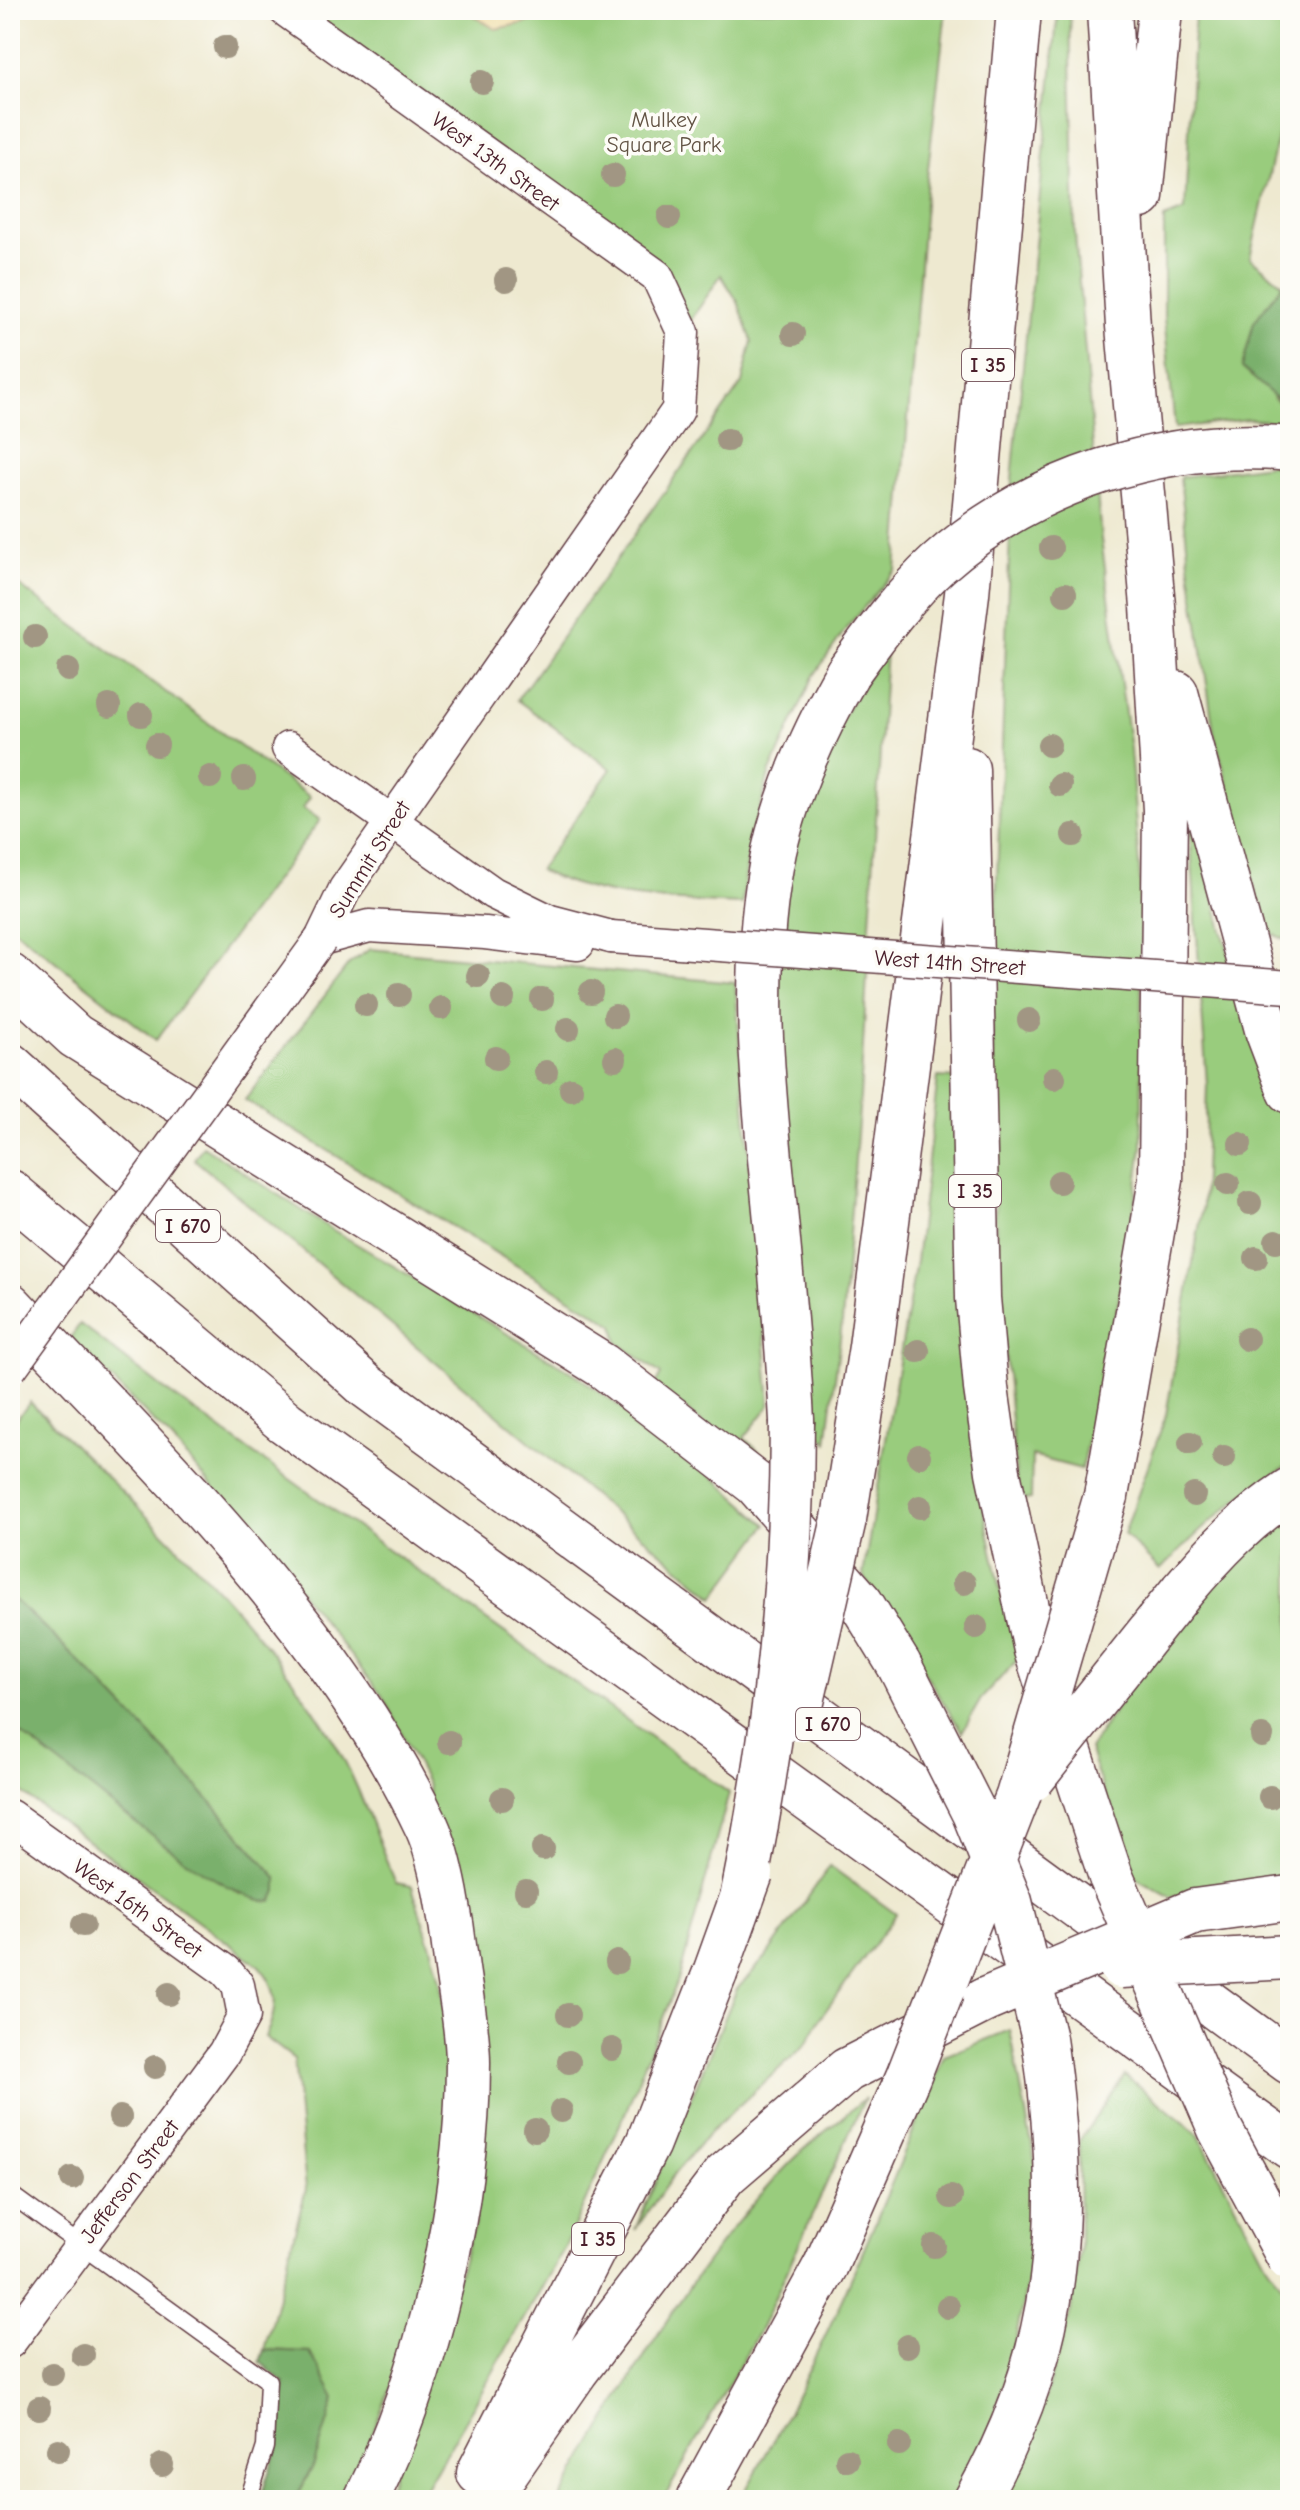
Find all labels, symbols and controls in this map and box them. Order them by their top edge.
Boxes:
street label: West 13th Street [426,107,565,217]
park label: Mulkey Square Park [607,107,722,158]
road number: I 35 [962,349,1014,381]
street label: Summit Street [323,795,417,923]
street label: West 14th Street [874,945,1027,981]
road number: I 35 [949,1175,1001,1207]
road number: I 670 [156,1210,220,1242]
road number: I 670 [796,1708,860,1740]
street label: West 16th Street [68,1853,207,1965]
street label: Jefferson Street [75,2114,185,2249]
road number: I 35 [572,2223,624,2255]

